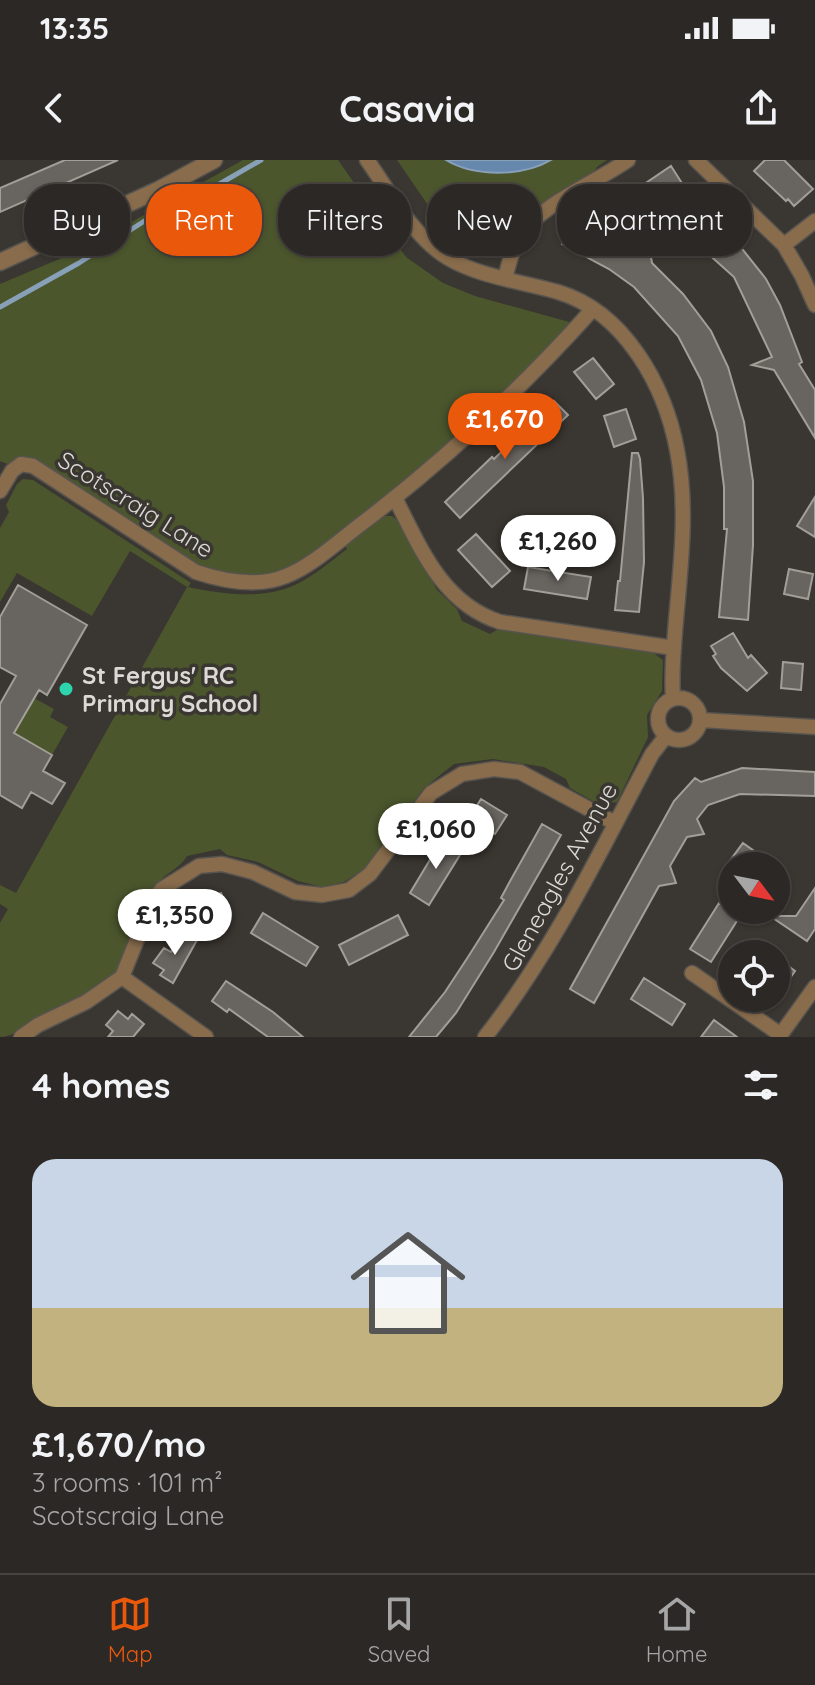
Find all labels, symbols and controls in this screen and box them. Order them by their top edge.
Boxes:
text: 13:35 [40,9,109,47]
icon: back [32,86,76,130]
text: Casavia [339,86,476,131]
icon: share [739,86,783,130]
chip: Buy [24,184,130,256]
chip: Rent [146,184,262,256]
chip: Filters [278,184,411,256]
chip: New [427,184,541,256]
chip: Apartment [557,184,752,256]
pin: £1,670 [440,393,570,461]
text: £1,670 [466,402,544,435]
street label: Scotscraig Lane [53,444,219,564]
pin: £1,260 [493,515,623,583]
text: £1,260 [519,524,597,557]
place label: St Fergus' RC Primary School [82,660,258,718]
marker: St Fergus' RC Primary School [57,680,75,698]
street label: Gleneagles Avenue [495,777,623,977]
pin: £1,060 [371,803,501,871]
text: £1,060 [396,812,476,845]
north arrow [718,852,790,924]
map controls [718,852,790,1012]
pin: £1,350 [110,889,240,957]
text: £1,350 [136,898,214,931]
button: locate [718,940,790,1012]
icon: filters [739,1063,783,1107]
text: 4 homes [32,1064,170,1107]
icon: home [336,1211,480,1355]
text: £1,670/mo [32,1423,206,1466]
text: 3 rooms · 101 m² [32,1466,223,1499]
text: Scotscraig Lane [32,1499,224,1532]
tab: Map [108,1592,152,1668]
tab: Saved [368,1592,430,1668]
tab: Home [646,1592,707,1668]

